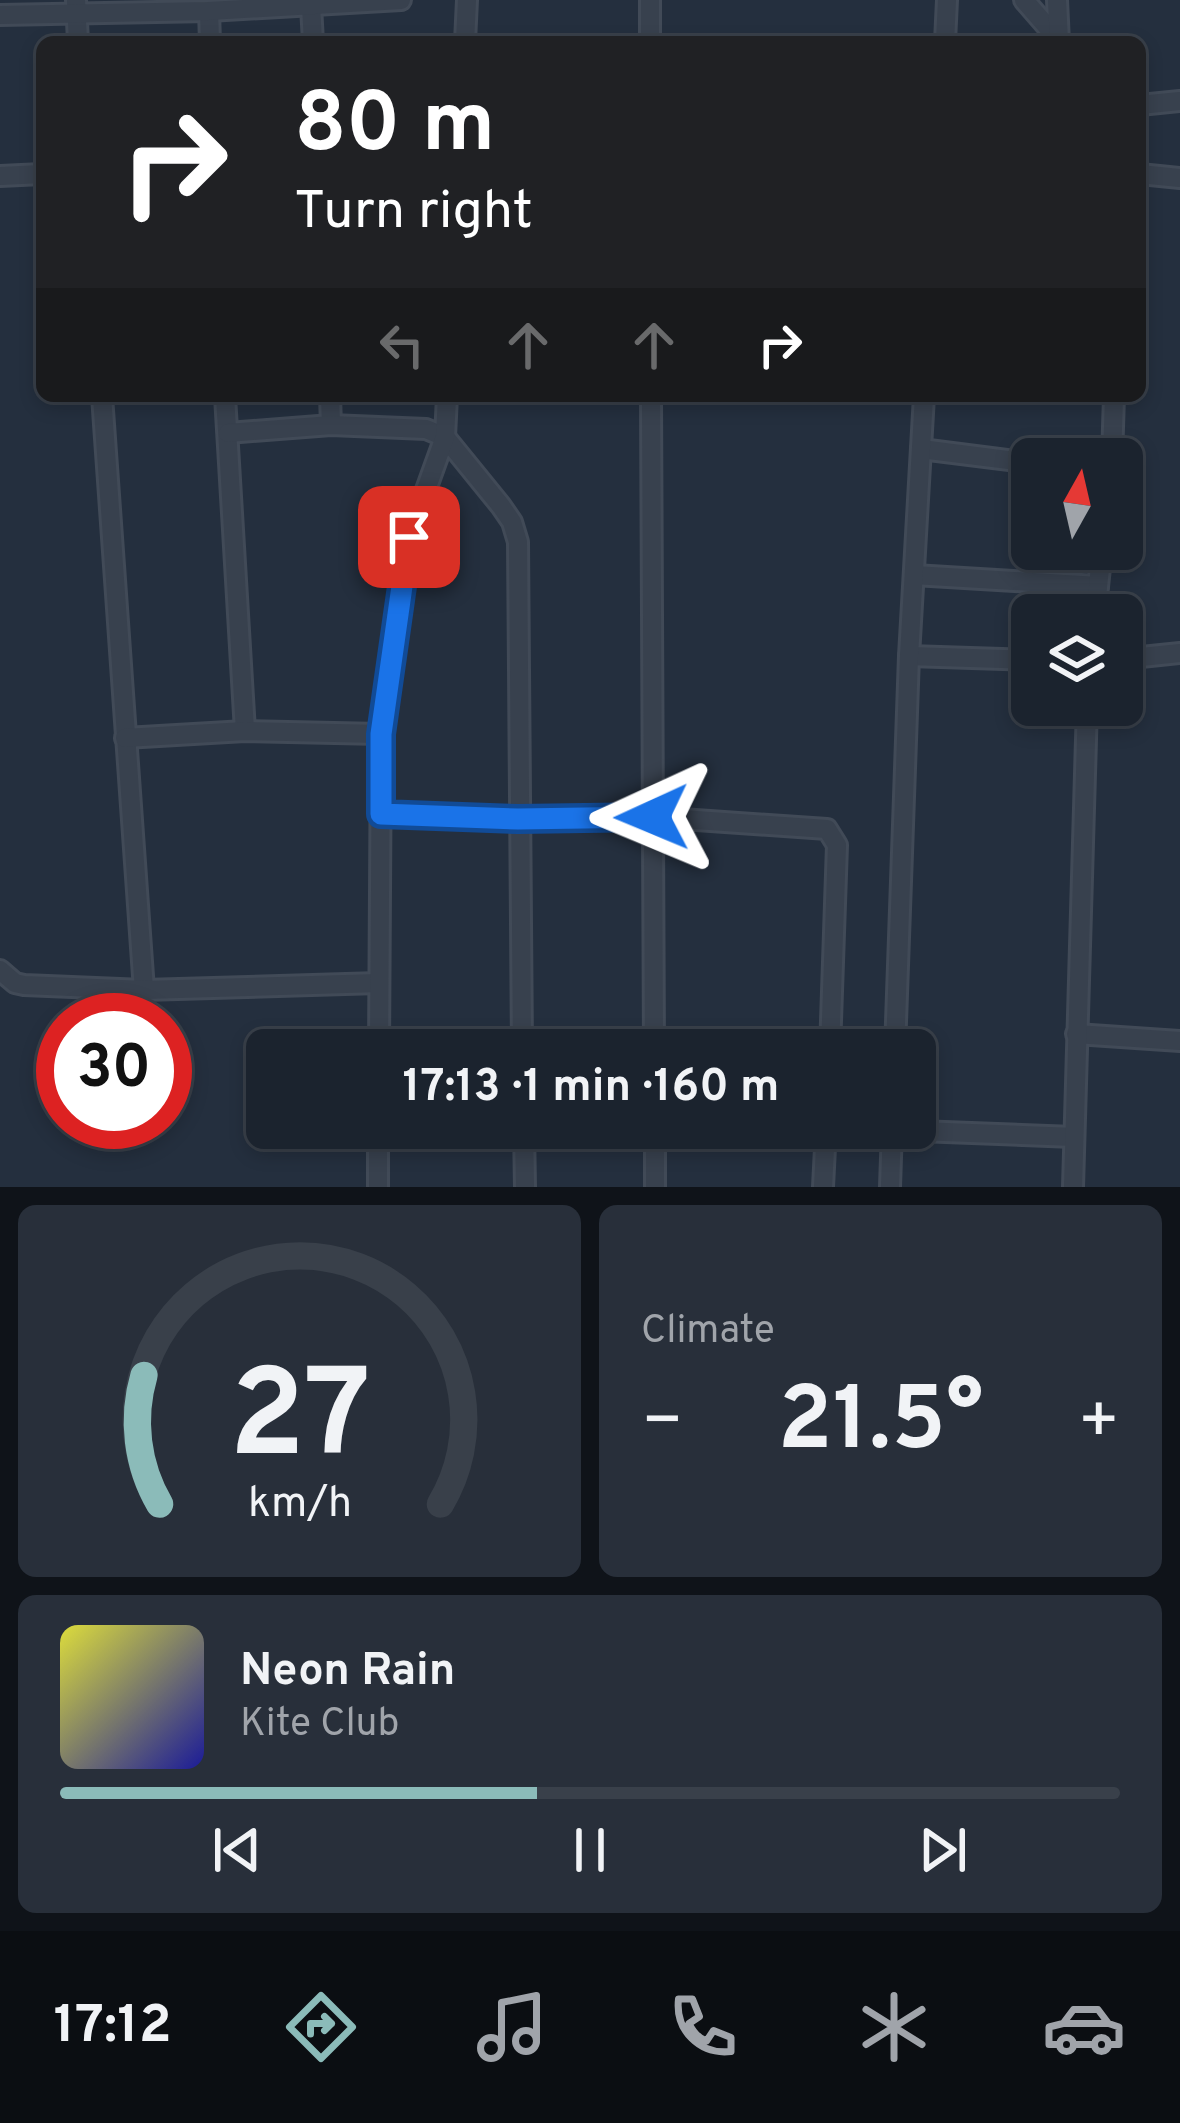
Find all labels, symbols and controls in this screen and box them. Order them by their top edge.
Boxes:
text: 80 m [294,75,495,181]
icon: right [96,84,252,240]
text: Turn right [294,179,533,248]
icon: left [369,312,435,378]
icon: ahead [495,312,561,378]
icon: ahead [621,312,687,378]
icon: right [747,312,813,378]
north arrow [1011,438,1143,570]
map controls [1011,438,1143,726]
pin [358,486,460,588]
icon: arrive [376,504,442,570]
button: layers [1011,594,1143,726]
position arrow [589,754,715,880]
speed limit sign: 30 [36,993,192,1149]
text: 17:13 · 1 min · 160 m [402,1060,780,1117]
text: Climate [641,1308,775,1357]
text: 27 [228,1343,371,1501]
text: 21.5° [778,1368,983,1481]
text: − [641,1383,684,1466]
text: + [1077,1383,1120,1466]
text: km/h [247,1478,352,1532]
text: Neon Rain [240,1644,456,1701]
text: Kite Club [240,1701,399,1750]
icon: previous [204,1817,270,1883]
icon: pause [557,1817,623,1883]
icon: next [910,1817,976,1883]
icon: directions [279,1985,363,2069]
icon: music [470,1985,554,2069]
icon: phone [661,1985,745,2069]
icon: climate [852,1985,936,2069]
icon: car [1042,1985,1126,2069]
text: 17:12 [53,1993,172,2062]

